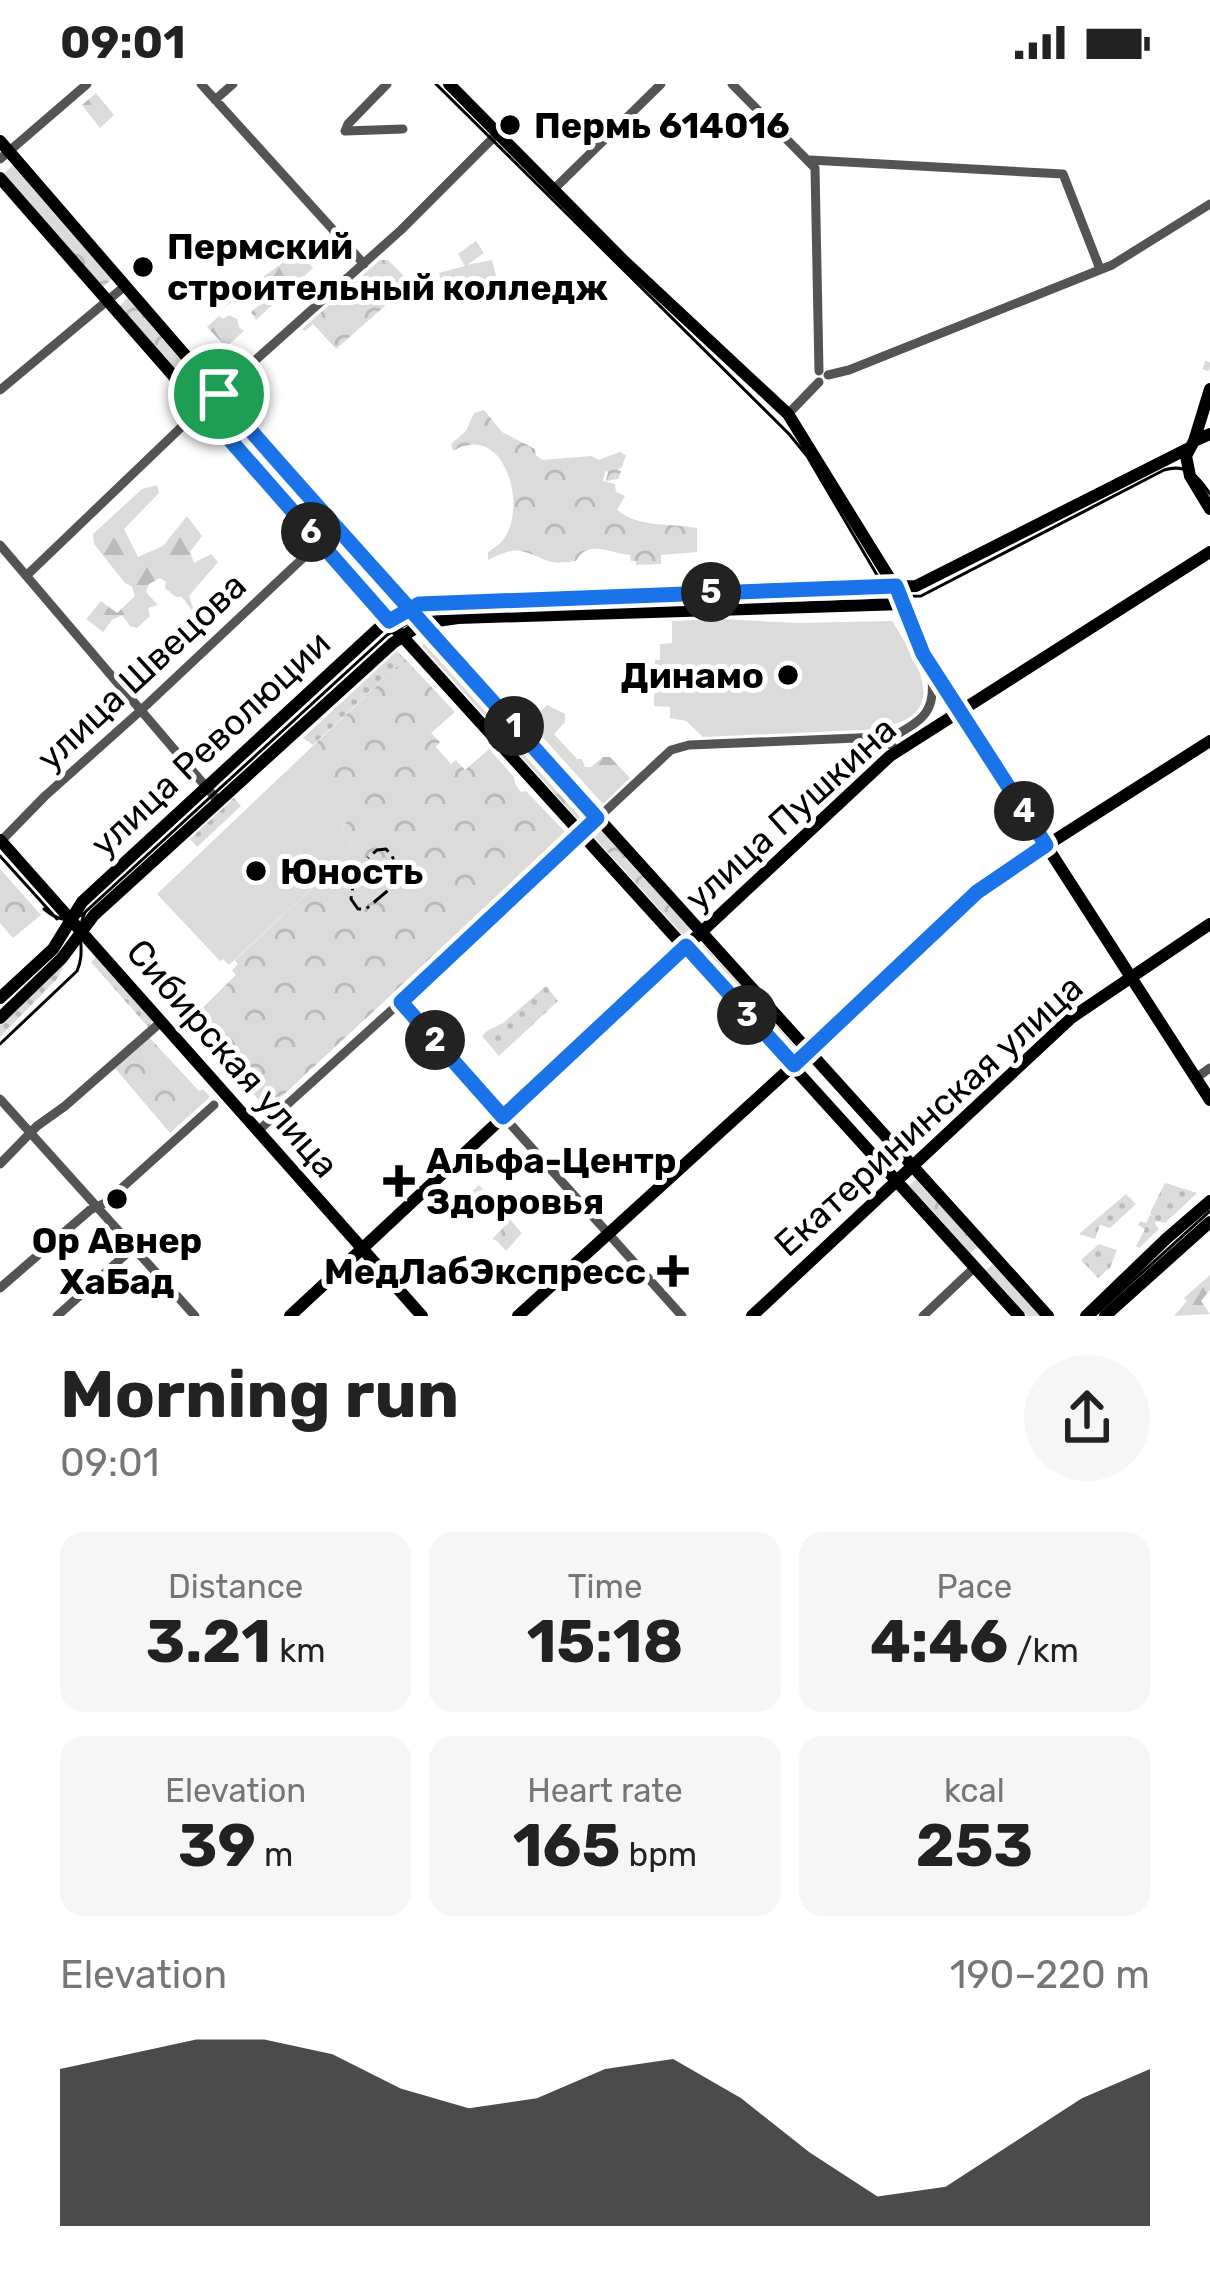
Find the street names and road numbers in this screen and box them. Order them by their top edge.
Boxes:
street label: улица Швецова [28,564,255,779]
street label: улица Революции [82,621,339,865]
street label: улица Пушкина [676,707,905,919]
street label: Сибирская улица [118,931,348,1186]
street label: Екатерининская улица [765,966,1091,1265]

